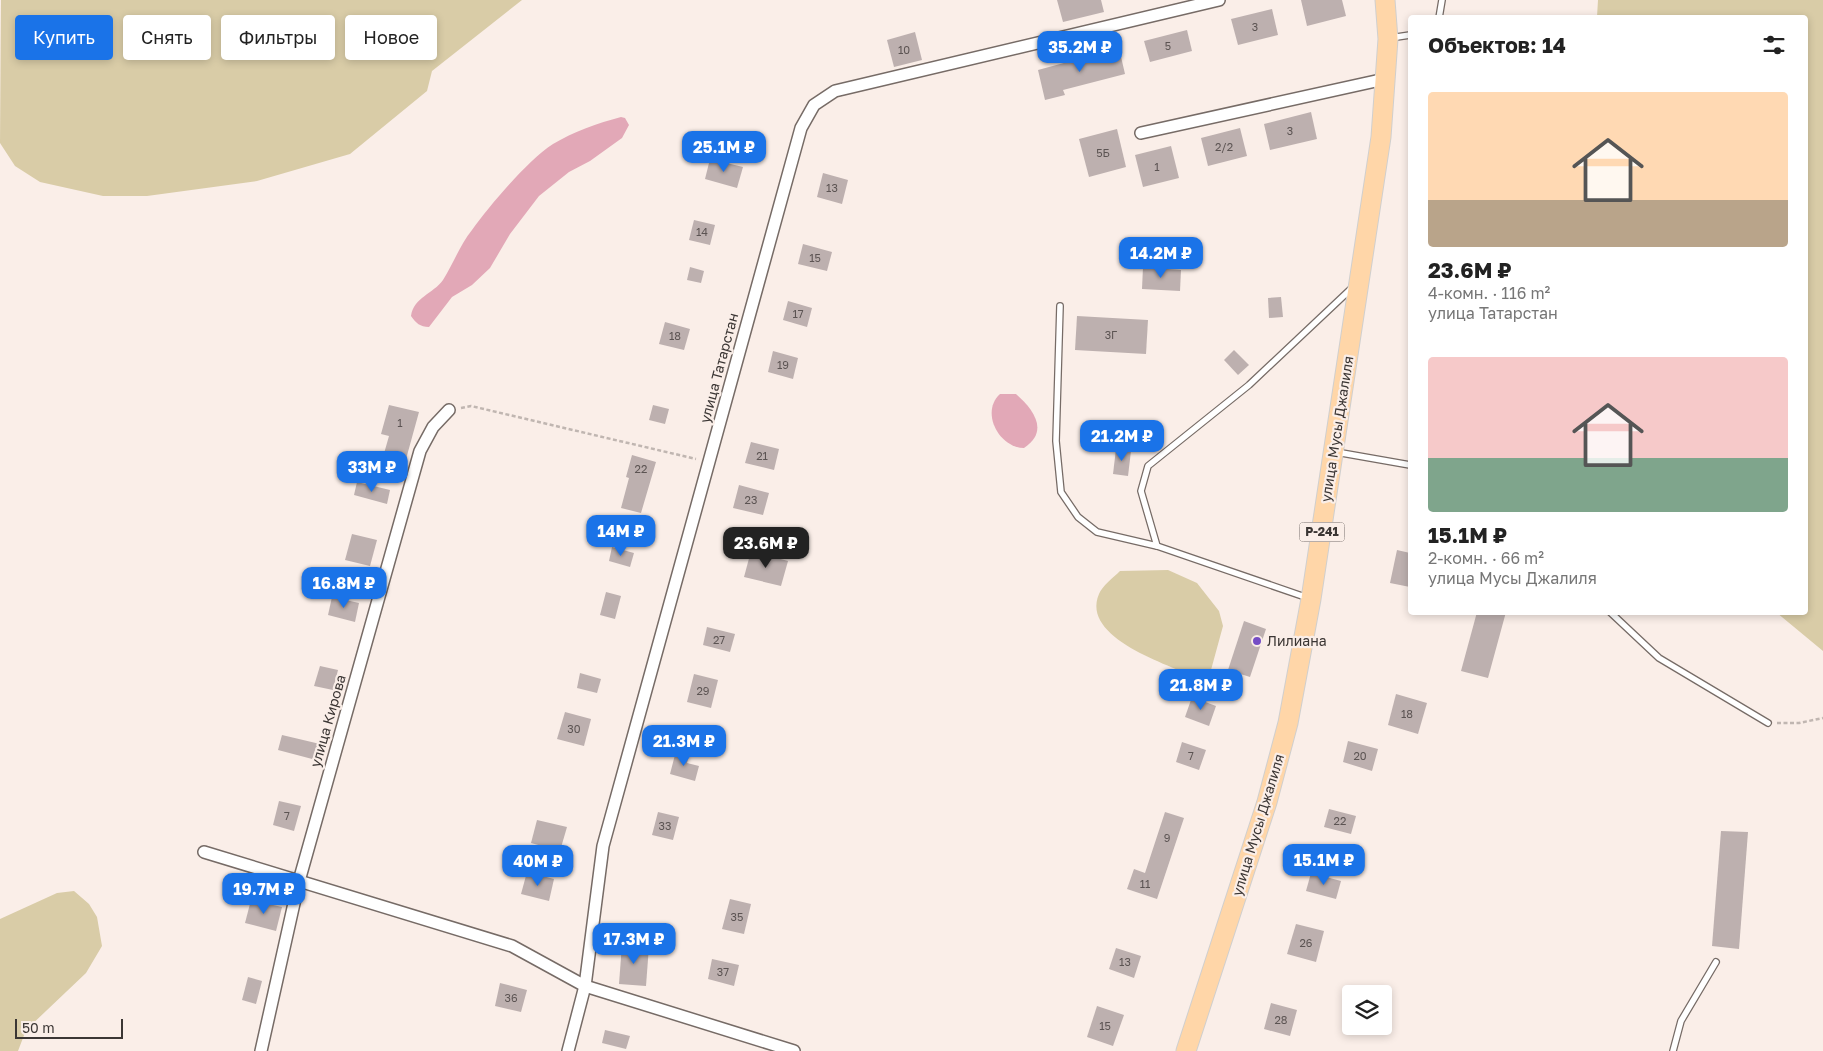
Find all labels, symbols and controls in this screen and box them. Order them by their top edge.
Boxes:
chip: Купить [15,15,113,60]
chip: Снять [123,15,211,60]
chip: Фильтры [221,15,335,60]
chip: Новое [345,15,437,60]
house number: 3 [1252,20,1258,33]
pin: 35.2M ₽ [1034,30,1126,73]
icon: filters [1760,31,1788,59]
text: Объектов: 14 [1428,32,1566,58]
text: 35.2M ₽ [1048,37,1112,57]
house number: 5 [1165,39,1171,52]
house number: 10 [898,43,910,56]
house number: 3 [1287,124,1293,137]
icon: home [1563,125,1653,215]
pin: 25.1M ₽ [678,130,770,173]
text: 25.1M ₽ [693,137,755,157]
house number: 2/2 [1215,140,1233,153]
house number: 5Б [1096,146,1110,159]
house number: 1 [1154,160,1160,173]
house number: 13 [826,181,838,194]
house number: 14 [696,225,708,238]
pin: 14.2M ₽ [1115,236,1207,279]
text: 14.2M ₽ [1130,243,1192,263]
house number: 15 [809,251,821,264]
text: 23.6M ₽ [1428,257,1512,283]
text: 4-комн. · 116 m² [1428,283,1550,303]
text: улица Татарстан [1428,303,1558,323]
house number: 17 [792,307,804,320]
street label: улица Татарстан [696,311,741,425]
house number: 3Г [1105,328,1117,341]
house number: 18 [669,329,681,342]
street label: улица Мусы Джалиля [1317,355,1356,503]
house number: 19 [777,358,789,371]
icon: home [1563,390,1653,480]
house number: 1 [397,416,403,429]
pin: 21.2M ₽ [1076,420,1168,462]
text: 21.2M ₽ [1091,426,1153,446]
house number: 21 [756,449,768,462]
pin: 33M ₽ [337,450,407,493]
text: 33M ₽ [348,457,396,477]
house number: 22 [635,462,647,475]
house number: 23 [745,493,757,506]
pin: 14M ₽ [586,514,656,557]
text: 14M ₽ [597,521,645,541]
road number: Р-241 [1300,522,1344,542]
text: 15.1M ₽ [1428,522,1507,548]
pin: 23.6M ₽ [720,526,812,569]
text: 23.6M ₽ [734,533,798,553]
text: 2-комн. · 66 m² [1428,548,1544,568]
pin: 16.8M ₽ [298,566,390,609]
text: улица Мусы Джалиля [1428,568,1597,588]
text: 16.8M ₽ [313,573,375,593]
place label: Лилиана [1267,632,1327,649]
house number: 27 [713,633,725,646]
marker: Лилиана [1251,635,1263,647]
pin: 21.8M ₽ [1155,668,1247,711]
street label: улица Кирова [306,673,349,769]
text: 21.8M ₽ [1170,675,1232,695]
house number: 29 [696,684,710,697]
house number: 18 [1401,707,1413,720]
house number: 30 [567,722,581,735]
pin: 21.3M ₽ [638,724,730,767]
text: 21.3M ₽ [653,731,715,751]
house number: 7 [1188,749,1194,762]
house number: 20 [1353,749,1367,762]
street label: улица Мусы Джалиля [1228,752,1287,898]
house number: 7 [284,809,290,822]
house number: 22 [1334,814,1346,827]
house number: 33 [659,819,671,832]
house number: 9 [1164,831,1170,844]
pin: 40M ₽ [503,844,573,887]
pin: 15.1M ₽ [1278,844,1370,886]
text: 15.1M ₽ [1294,850,1354,870]
text: 40M ₽ [513,851,563,871]
pin: 19.7M ₽ [218,872,310,915]
house number: 11 [1140,877,1150,890]
text: 19.7M ₽ [233,879,295,899]
house number: 35 [731,910,743,923]
pin: 17.3M ₽ [588,922,680,965]
text: 17.3M ₽ [604,929,664,949]
house number: 26 [1299,936,1313,949]
house number: 13 [1119,955,1131,968]
house number: 37 [717,965,729,978]
map controls [1342,985,1392,1035]
button: layers [1342,985,1392,1035]
house number: 36 [504,991,518,1004]
house number: 28 [1274,1013,1288,1026]
scale bar [15,1016,122,1039]
text: 50 m [22,1019,55,1036]
house number: 15 [1099,1019,1111,1032]

